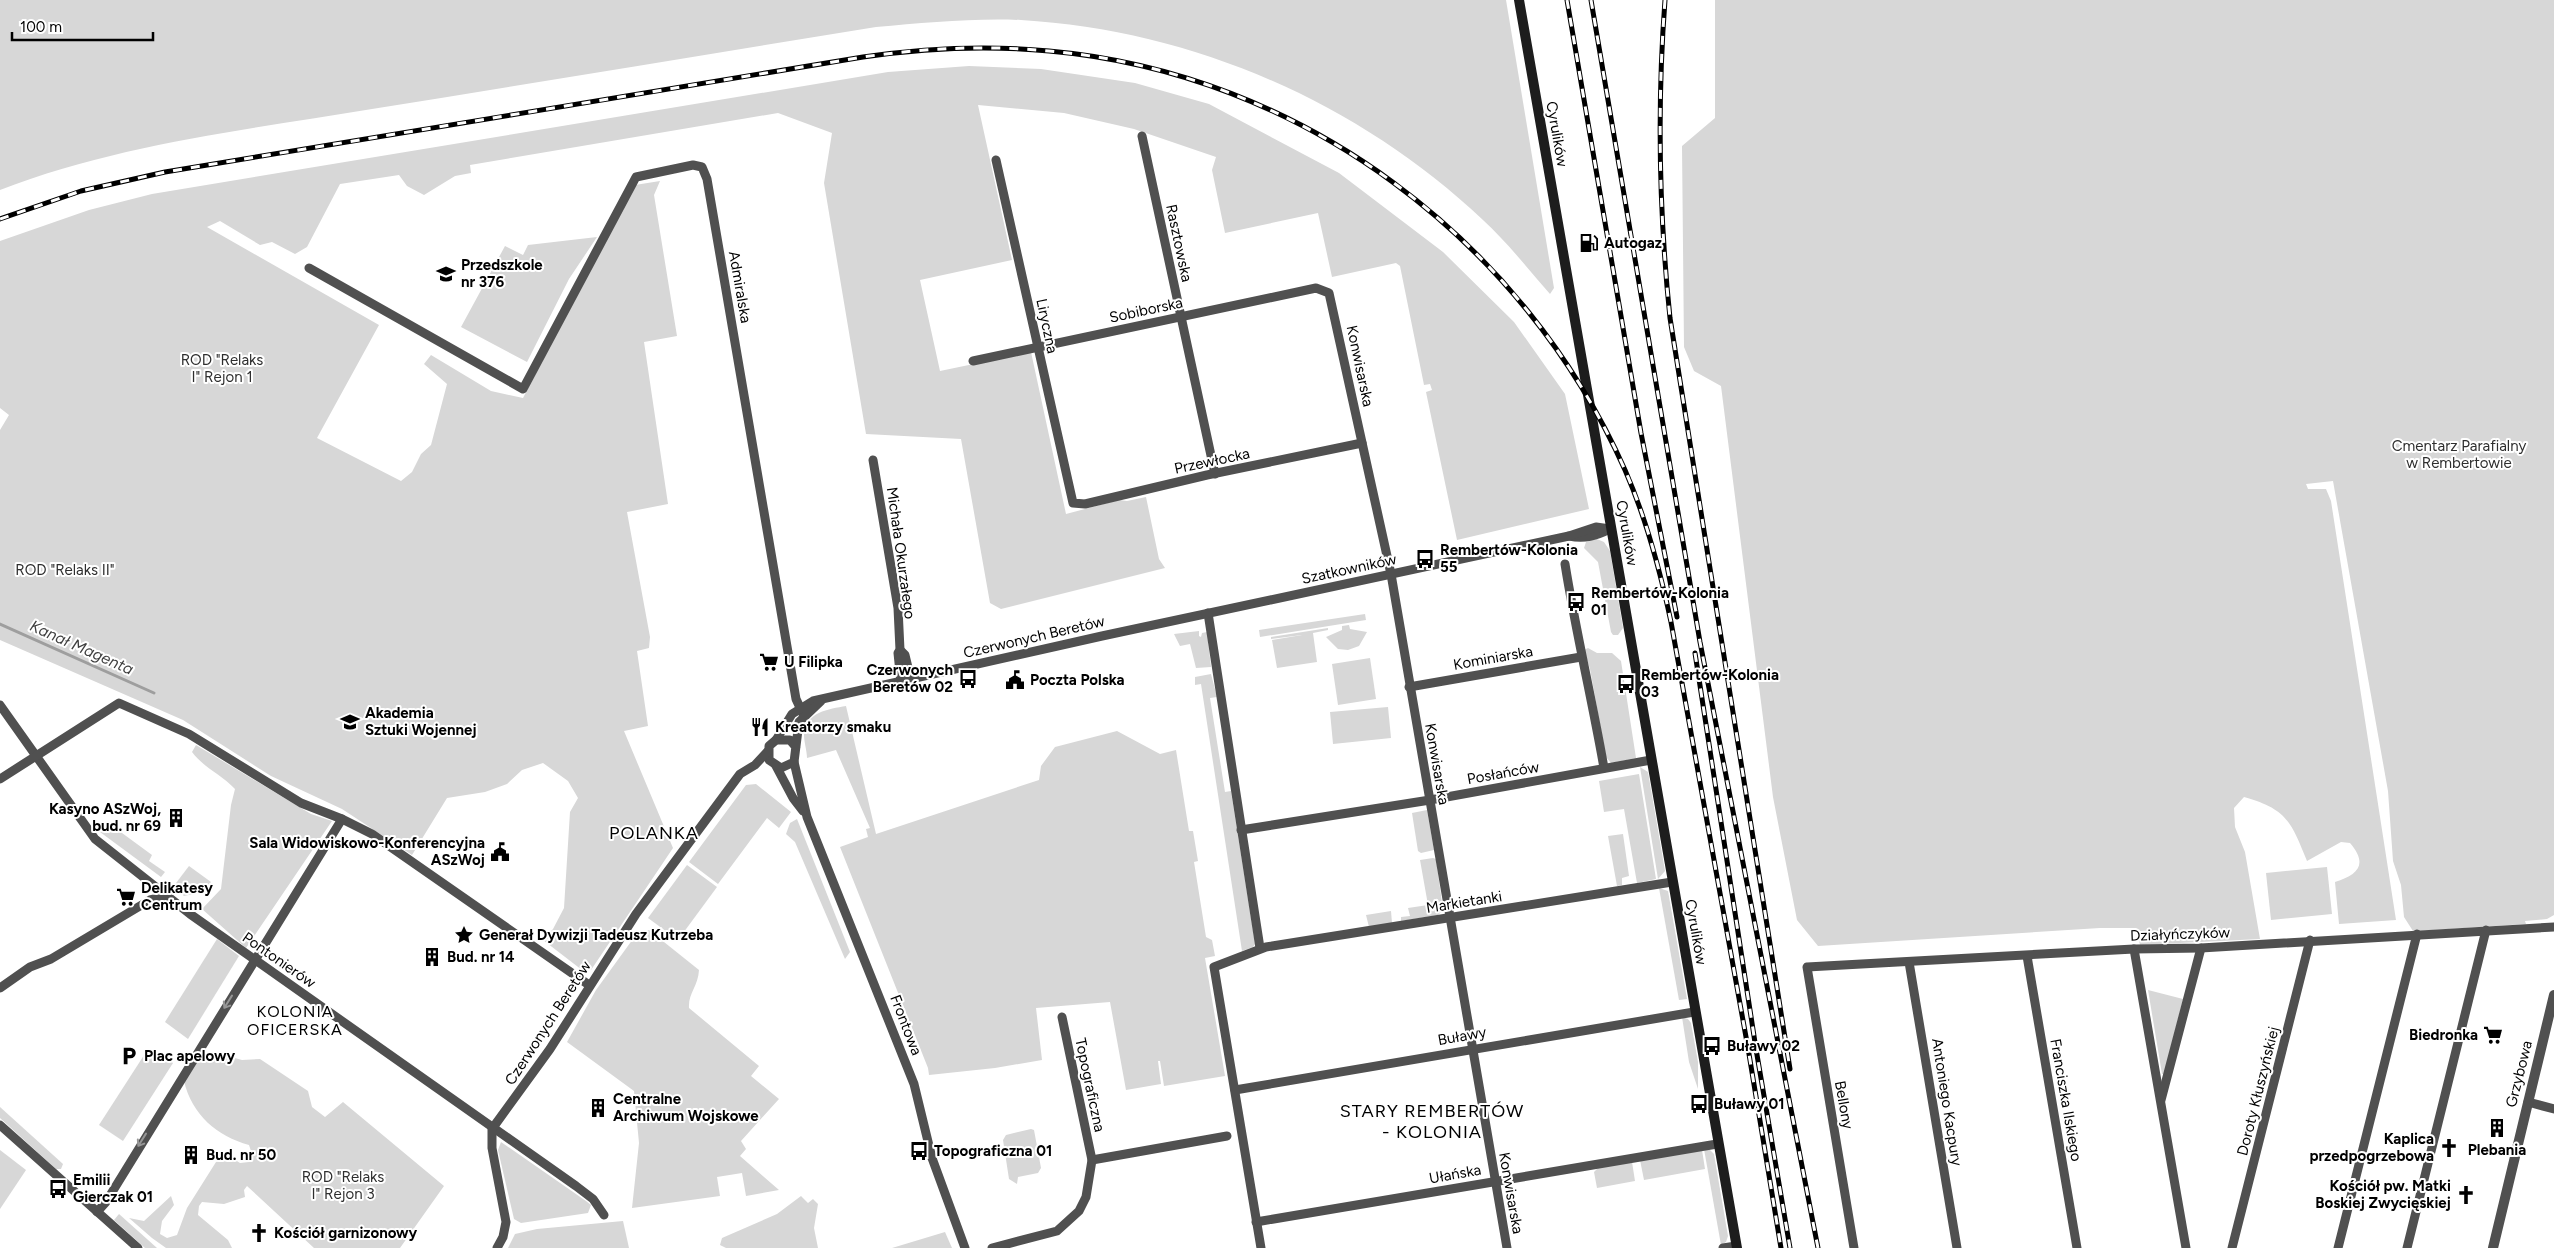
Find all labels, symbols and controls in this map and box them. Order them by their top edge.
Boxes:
scale bar [12,10,154,42]
text: 100 m [20,18,62,36]
street label: Cyrulików [1542,100,1572,168]
street label: Rasztowska [1162,202,1196,284]
fuel station icon: Autogaz [1578,232,1600,254]
place label: Autogaz [1604,234,1662,252]
street label: Admiralska [725,250,755,324]
place label: Przedszkole nr 376 [461,256,543,291]
school or university icon: Przedszkole nr 376 [435,263,457,285]
street label: Sobiborska [1108,293,1184,327]
street label: Liryczna [1032,297,1062,355]
street label: Konwisarska [1343,324,1377,408]
park label: ROD "Relaks I" Rejon 1 [181,351,263,386]
park label: Cmentarz Parafialny w Rembertowie [2392,437,2526,472]
street label: Przewłocka [1173,444,1251,478]
street label: Michała Okurzałego [883,486,919,620]
street label: Cyrulików [1612,499,1642,567]
place label: Rembertów-Kolonia 55 [1440,541,1578,576]
bus stop icon: Rembertów-Kolonia 55 [1414,548,1436,570]
street label: Szatkowników [1300,550,1398,588]
park label: ROD "Relaks II" [15,561,115,579]
place label: Rembertów-Kolonia 01 [1591,584,1729,619]
bus stop icon: Rembertów-Kolonia 01 [1565,591,1587,613]
street label: Czerwonych Beretów [962,612,1107,662]
water label: Kanał Magenta [27,616,137,679]
street label: Kominiarska [1452,642,1534,674]
supermarket icon: U Filipka [758,651,780,673]
place label: U Filipka [784,653,843,671]
place label: Czerwonych Beretów 02 [867,661,953,696]
place label: Rembertów-Kolonia 03 [1641,666,1779,701]
bus stop icon: Czerwonych Beretów 02 [957,668,979,690]
public building icon: Poczta Polska [1004,669,1026,691]
place label: Poczta Polska [1030,671,1124,689]
bus stop icon: Rembertów-Kolonia 03 [1615,673,1637,695]
place label: Akademia Sztuki Wojennej [365,704,477,739]
school or university icon: Akademia Sztuki Wojennej [339,711,361,733]
restaurant icon: Kreatorzy smaku [749,716,771,738]
place label: Kreatorzy smaku [775,718,891,736]
street label: Konwisarska [1421,722,1453,806]
street label: Posłańców [1466,758,1541,788]
place label: Kasyno ASzWoj, bud. nr 69 [49,800,161,835]
building icon: Kasyno ASzWoj, bud. nr 69 [165,807,187,829]
district label: POLANKA [609,822,699,844]
place label: Sala Widowiskowo-Konferencyjna ASzWoj [249,834,485,869]
public building icon: Sala Widowiskowo-Konferencyjna ASzWoj [489,841,511,863]
place label: Delikatesy Centrum [141,879,213,914]
supermarket icon: Delikatesy Centrum [115,886,137,908]
street label: Markietanki [1425,887,1503,917]
street label: Cyrulików [1681,898,1711,966]
street label: Działyńczyków [2130,923,2231,945]
place icon: Generał Dywizji Tadeusz Kutrzeba [453,924,475,946]
place label: Generał Dywizji Tadeusz Kutrzeba [479,926,713,944]
street label: Pontonierów [239,928,319,992]
building icon: Bud. nr 14 [421,946,443,968]
place label: Bud. nr 14 [447,948,515,966]
street label: Czerwonych Beretów [501,957,595,1088]
street label: Frontowa [886,992,926,1058]
one-way arrow [223,994,233,1008]
district label: KOLONIA OFICERSKA [247,1002,343,1039]
street label: Buławy [1436,1023,1488,1049]
supermarket icon: Biedronka [2482,1024,2504,1046]
street label: Doroty Kłuszyńskiej [2233,1025,2283,1157]
place label: Biedronka [2409,1026,2478,1044]
bus stop icon: Buławy 02 [1701,1035,1723,1057]
street label: Topograficzna [1071,1036,1109,1134]
place label: Buławy 02 [1727,1037,1800,1055]
street label: Antoniego Kacpury [1928,1037,1966,1167]
street label: Franciszka Ilskiego [2046,1037,2086,1163]
street label: Grzybowa [2502,1039,2536,1109]
parking icon: Plac apelowy [118,1045,140,1067]
place label: Plac apelowy [144,1047,235,1065]
street label: Bellony [1831,1079,1857,1131]
place label: Centralne Archiwum Wojskowe [613,1090,759,1125]
bus stop icon: Buławy 01 [1688,1093,1710,1115]
place label: Buławy 01 [1714,1095,1785,1113]
building icon: Centralne Archiwum Wojskowe [587,1097,609,1119]
district label: STARY REMBERTÓW - KOLONIA [1340,1100,1524,1143]
building icon: Plebania [2486,1117,2508,1139]
place label: Kaplica przedpogrzebowa [2309,1130,2434,1165]
one-way arrow [137,1132,147,1146]
church icon: Kaplica przedpogrzebowa [2438,1137,2460,1159]
bus stop icon: Topograficzna 01 [908,1140,930,1162]
place label: Plebania [2468,1141,2526,1159]
place label: Topograficzna 01 [934,1142,1052,1160]
building icon: Bud. nr 50 [180,1144,202,1166]
place label: Bud. nr 50 [206,1146,276,1164]
street label: Konwisarska [1495,1151,1527,1235]
street label: Ułańska [1428,1161,1482,1187]
park label: ROD "Relaks I" Rejon 3 [302,1168,384,1203]
place label: Emilii Gierczak 01 [73,1171,153,1206]
place label: Kościół pw. Matki Boskiej Zwycięskiej [2315,1177,2451,1212]
bus stop icon: Emilii Gierczak 01 [47,1178,69,1200]
church icon: Kościół pw. Matki Boskiej Zwycięskiej [2455,1184,2477,1206]
church icon: Kościół garnizonowy [248,1222,270,1244]
place label: Kościół garnizonowy [274,1224,418,1242]

